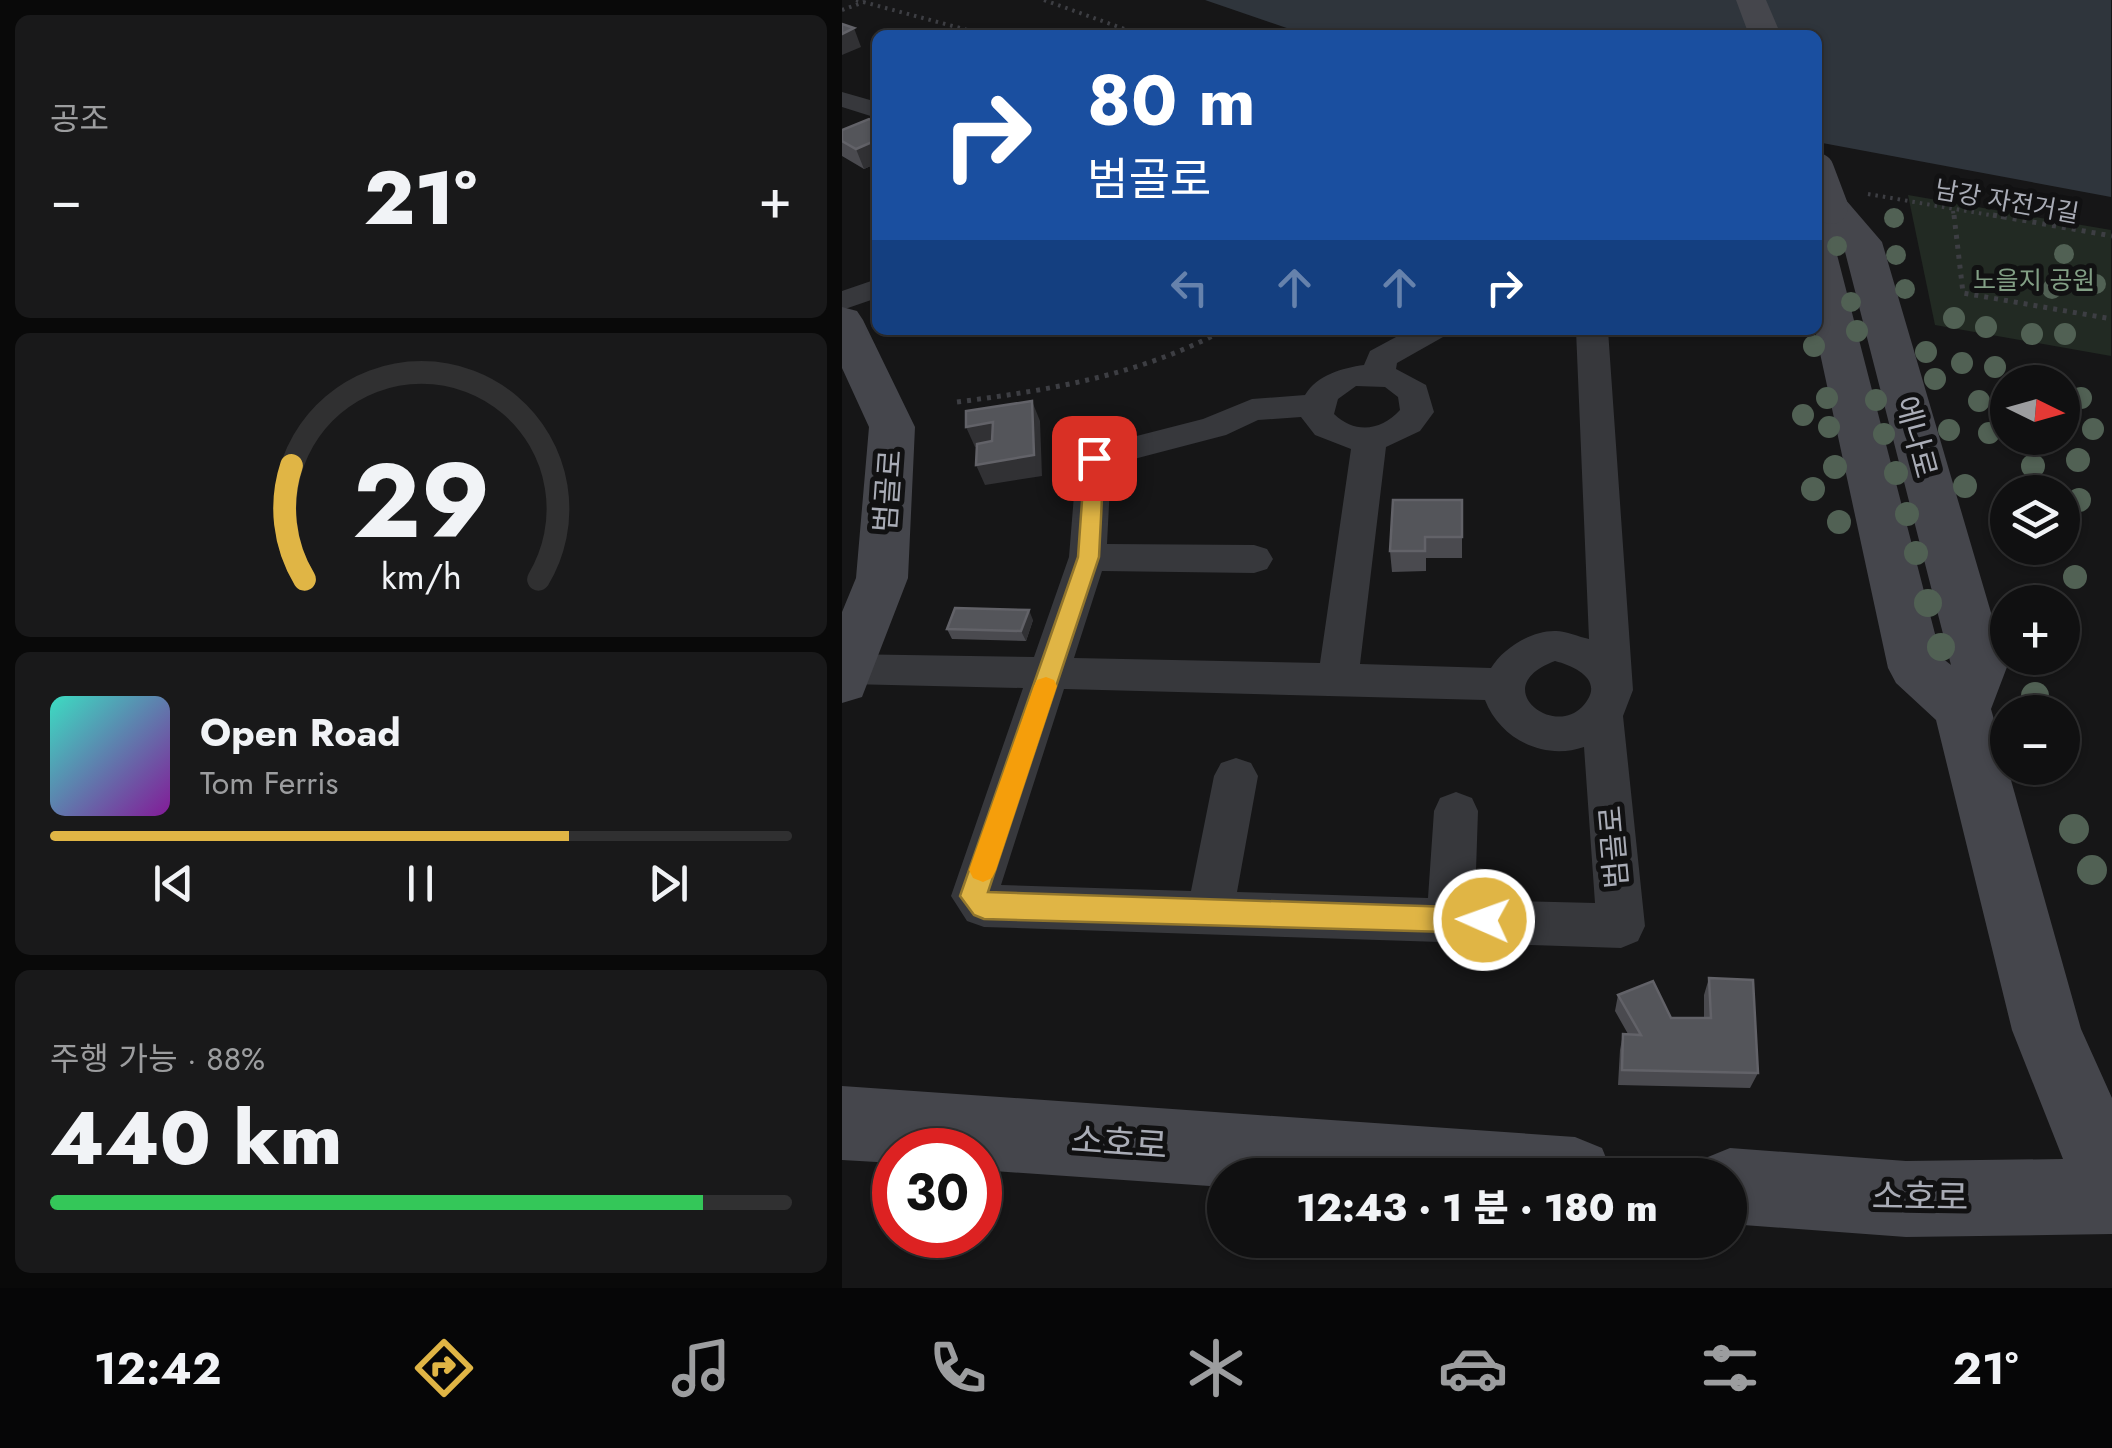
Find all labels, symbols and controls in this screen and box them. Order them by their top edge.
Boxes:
text: 80 m [1087,50,1256,151]
icon: right [922,70,1052,200]
text: 공조 [50,96,109,142]
text: 21° [364,144,477,252]
text: 범골로 [1087,147,1211,212]
text: − [50,159,82,239]
text: + [758,159,792,239]
street label: 남강 자전거길 [1932,171,2082,231]
icon: left [1162,260,1217,315]
icon: ahead [1267,260,1322,315]
icon: ahead [1372,260,1427,315]
icon: right [1477,260,1532,315]
park label: 노을지 공원 [1973,262,2095,298]
north arrow [1990,365,2080,455]
map controls [1990,365,2080,785]
street label: 에나로 [1885,391,1948,482]
pin [1052,416,1137,501]
text: 29 [352,426,490,576]
icon: arrive [1067,431,1122,486]
street label: 범골로 [863,448,912,534]
button: layers [1990,475,2080,565]
text: km/h [381,551,461,602]
button: + [1990,585,2080,675]
button: − [1990,695,2080,785]
text: Open Road [200,705,401,760]
text: Tom Ferris [200,760,338,806]
street label: 범골로 [1588,804,1639,890]
icon: previous [146,856,201,911]
icon: pause [393,856,448,911]
icon: next [641,856,696,911]
position arrow [1432,868,1536,972]
text: 주행 가능 · 88% [50,1036,265,1082]
text: 440 km [50,1084,342,1192]
street label: 소호로 [1069,1115,1169,1171]
speed limit sign: 30 [872,1128,1002,1258]
street label: 소호로 [1871,1171,1969,1223]
text: 12:43 · 1 분 · 180 m [1296,1180,1658,1235]
icon: directions [409,1333,479,1403]
icon: music [666,1333,736,1403]
icon: phone [923,1333,993,1403]
icon: climate [1181,1333,1251,1403]
icon: car [1438,1333,1508,1403]
icon: filters [1695,1333,1765,1403]
text: 12:42 [94,1336,222,1401]
text: 21° [1952,1336,2018,1401]

